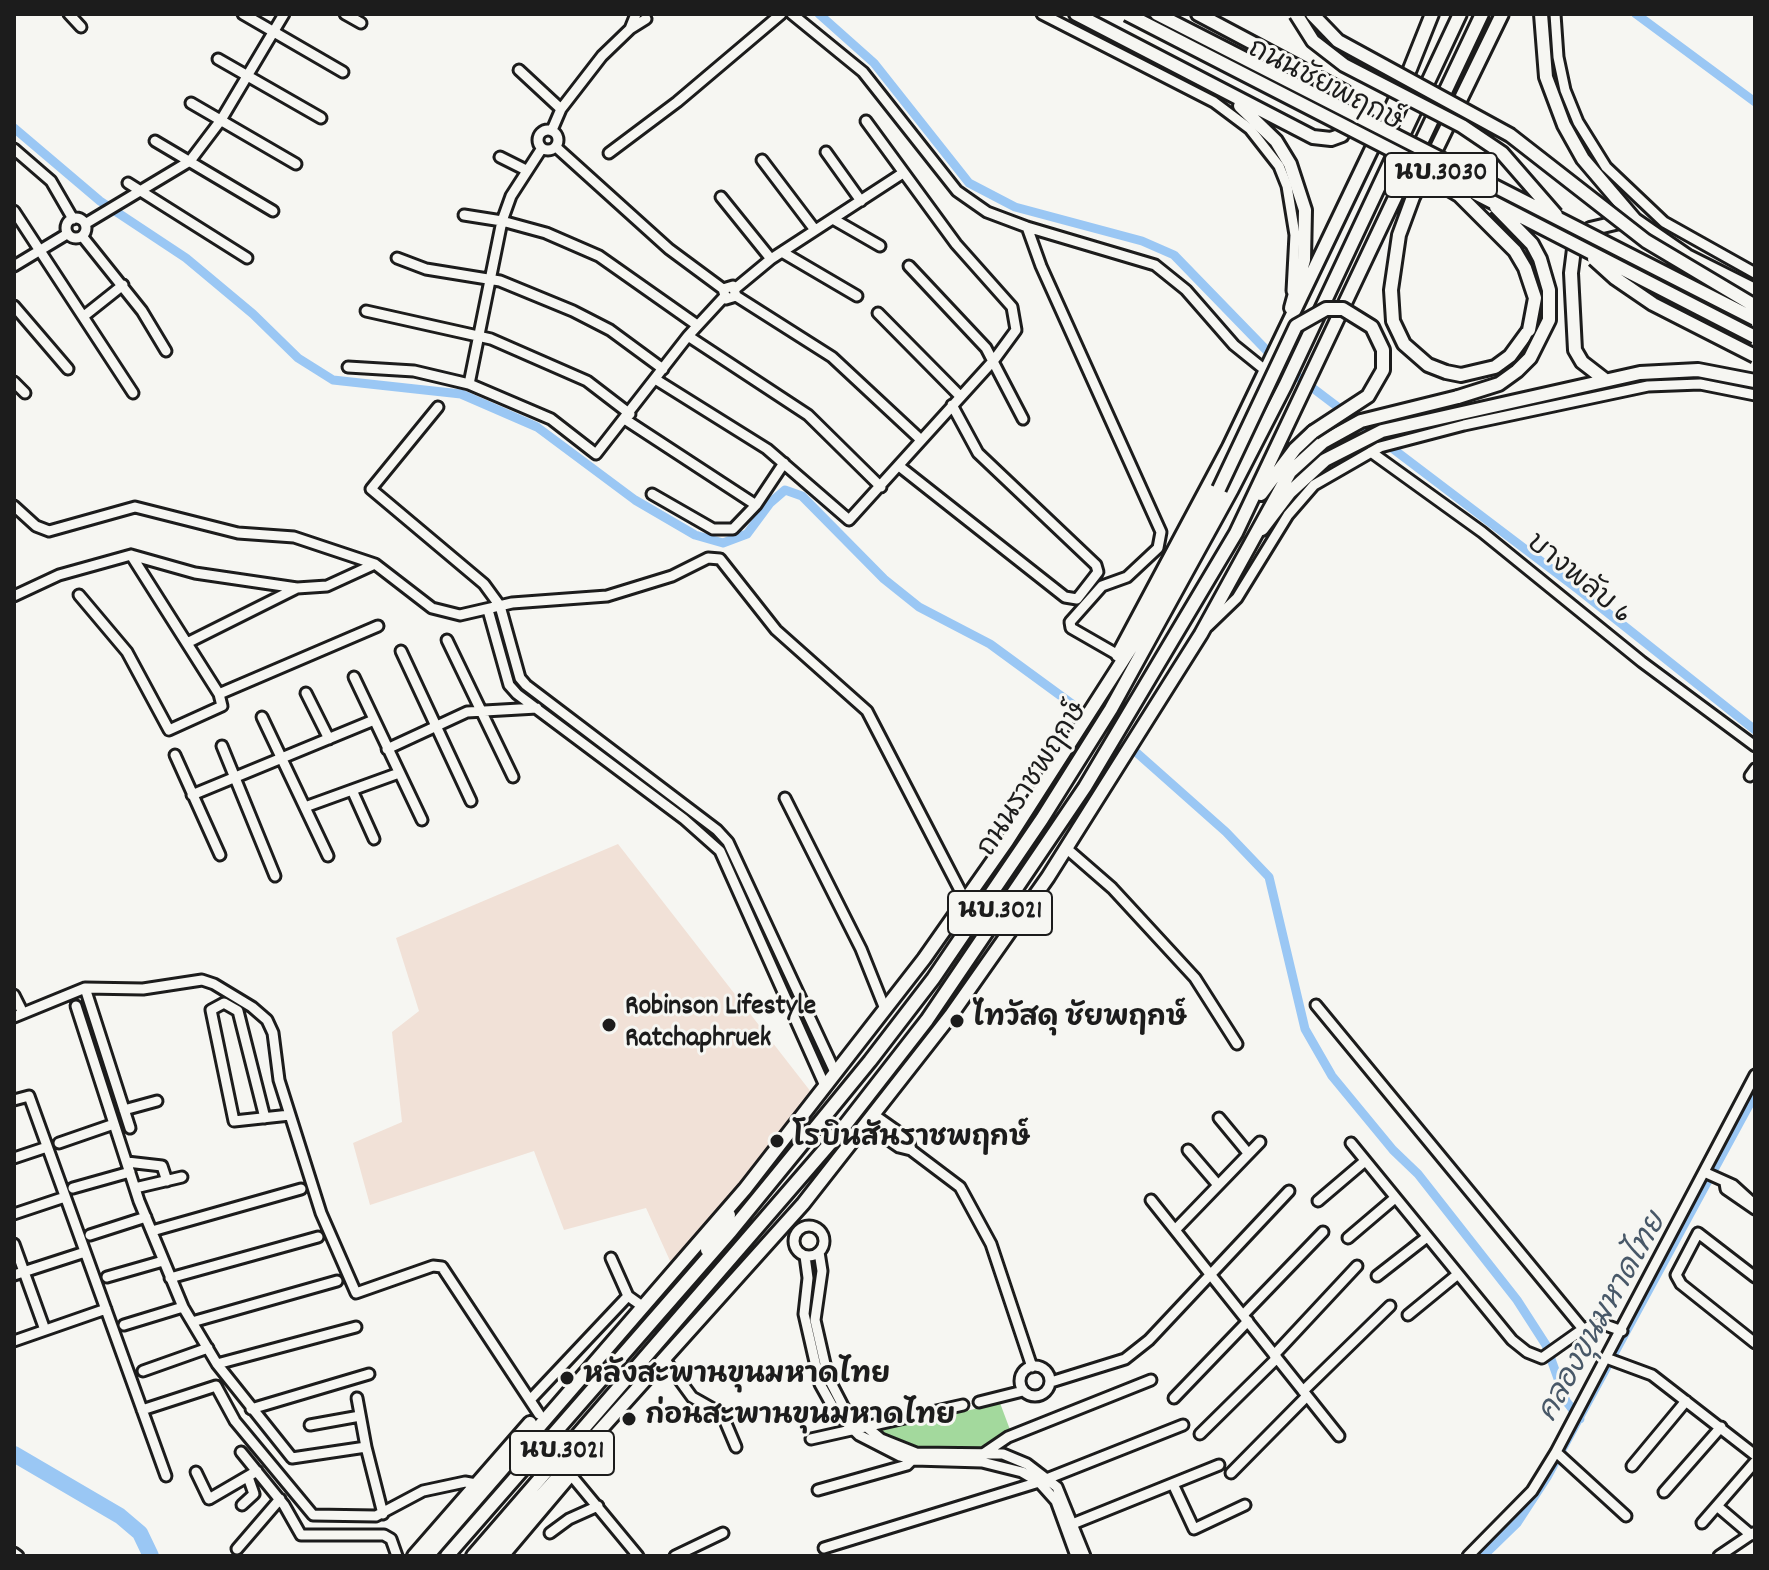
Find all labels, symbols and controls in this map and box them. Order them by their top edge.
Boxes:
street label: ถนนชัยพฤกษ์ [1241,35,1407,141]
road number: นบ.3030 [1385,153,1497,197]
street label: บางพลับ 6 [1518,529,1636,633]
street label: ถนนราชพฤกษ์ [973,698,1097,864]
road number: นบ.3021 [948,891,1052,935]
place label: Robinson Lifestyle Ratchaphruek [625,992,816,1058]
place label: ไทวัสดุ ชัยพฤกษ์ [973,1004,1187,1038]
marker: ไทวัสดุ ชัยพฤกษ์ [948,1012,966,1030]
marker: Robinson Lifestyle Ratchaphruek [600,1016,618,1034]
place label: โรบินสันราชพฤกษ์ [793,1124,1030,1158]
marker: โรบินสันราชพฤกษ์ [768,1132,786,1150]
water label: คลองขุนมหาดไทย [1533,1208,1677,1430]
place label: หลังสะพานขุนมหาดไทย [583,1361,890,1395]
marker: หลังสะพานขุนมหาดไทย [558,1369,576,1387]
place label: ก่อนสะพานขุนมหาดไทย [645,1402,955,1436]
marker: ก่อนสะพานขุนมหาดไทย [620,1410,638,1428]
road number: นบ.3021 [510,1431,614,1475]

